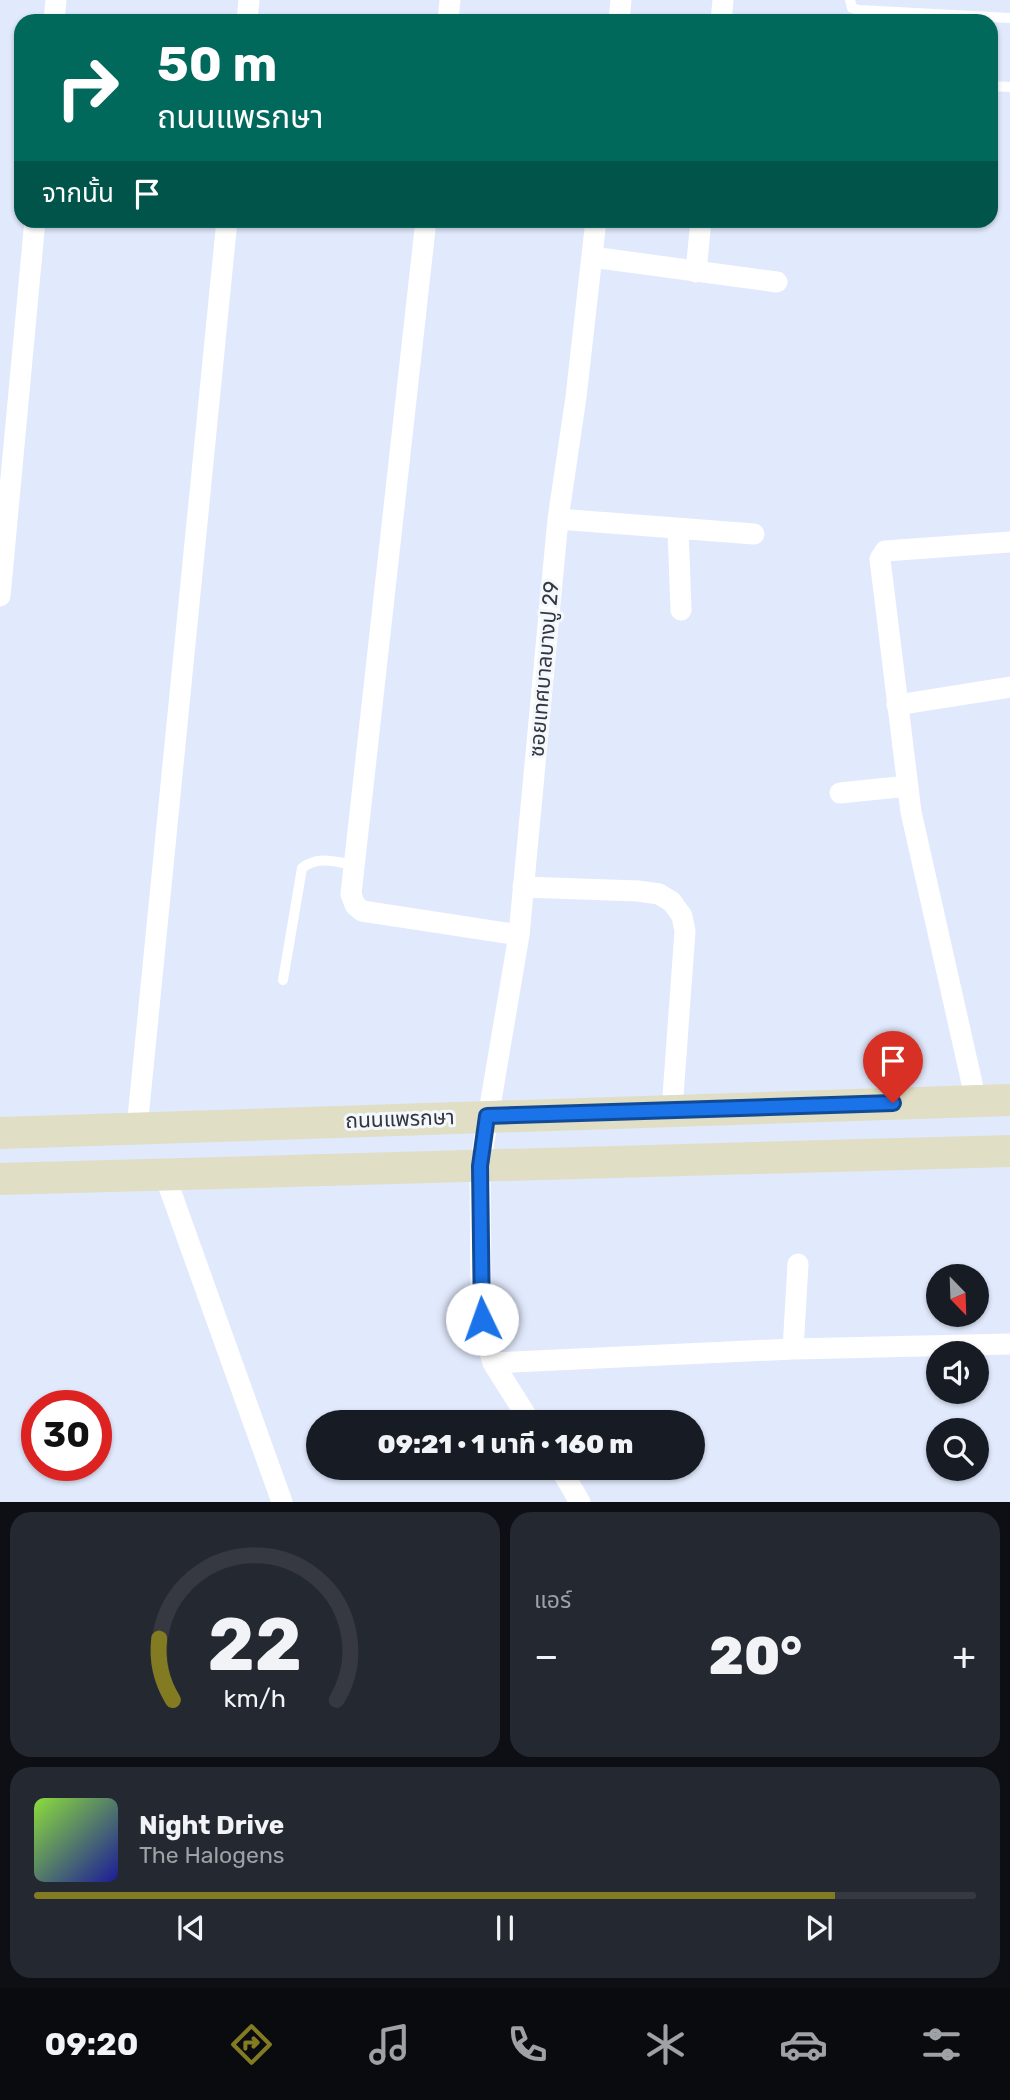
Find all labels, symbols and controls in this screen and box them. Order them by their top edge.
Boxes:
text: 50 m [157,35,277,93]
icon: right [42,42,133,133]
text: ถนนแพรกษา [157,98,324,136]
icon: arrive [128,175,166,213]
text: จากนั้น [42,178,114,209]
street label: ซอยเทศบาลบางปู 29 [523,580,565,758]
pin [863,1031,923,1103]
icon: arrive [874,1042,912,1080]
street label: ถนนแพรกษา [345,1104,455,1133]
north arrow [926,1264,989,1326]
map controls [926,1264,989,1481]
position arrow [445,1282,519,1356]
button: sound [926,1341,989,1404]
speed limit sign: 30 [21,1390,112,1481]
button: search [926,1418,989,1481]
text: 09:21 · 1 นาที · 160 m [378,1429,633,1460]
text: แอร์ [534,1586,571,1614]
text: 22 [208,1603,302,1689]
text: 20° [709,1625,802,1687]
text: − [534,1633,559,1679]
text: + [952,1633,976,1679]
text: km/h [224,1684,286,1713]
text: Night Drive [139,1810,284,1841]
text: The Halogens [139,1841,285,1869]
icon: previous [172,1909,210,1947]
icon: pause [486,1909,524,1947]
icon: next [800,1909,838,1947]
icon: directions [227,2020,276,2069]
icon: music [365,2020,414,2069]
icon: phone [503,2020,552,2069]
icon: climate [641,2020,690,2069]
icon: car [779,2020,828,2069]
icon: filters [917,2020,966,2069]
text: 09:20 [44,2025,139,2063]

